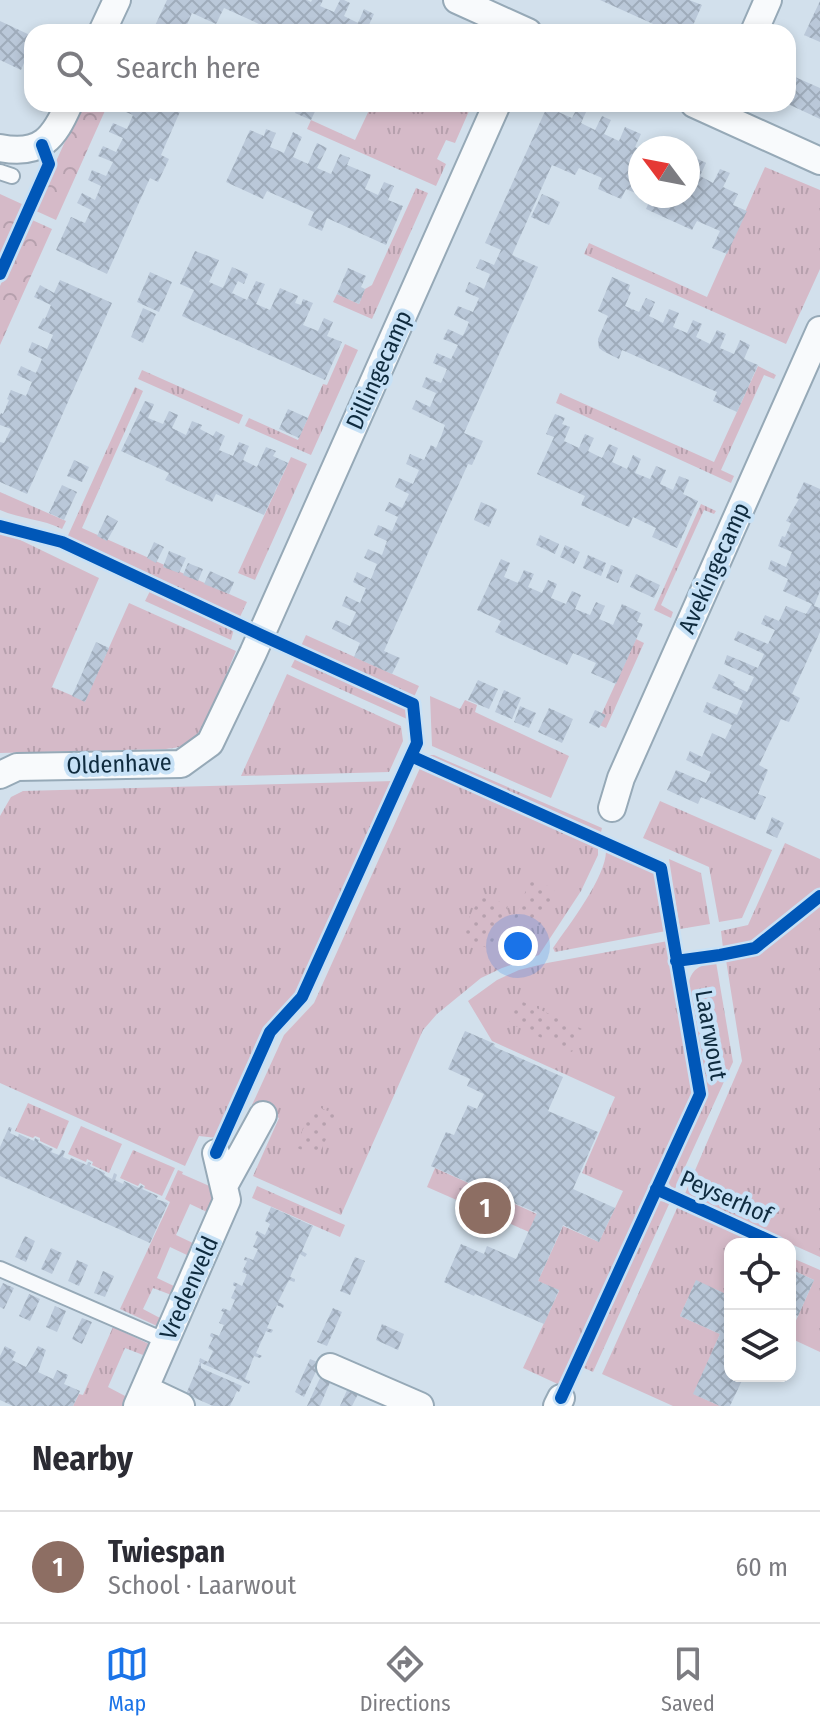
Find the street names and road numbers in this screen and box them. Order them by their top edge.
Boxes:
street label: Dillingecamp [340,306,418,434]
street label: Avekingecamp [673,498,755,638]
street label: Oldenhave [66,748,172,780]
street label: Laarwout [689,988,733,1082]
street label: Peyserhof [676,1164,778,1230]
street label: Vredenveld [154,1232,224,1344]

